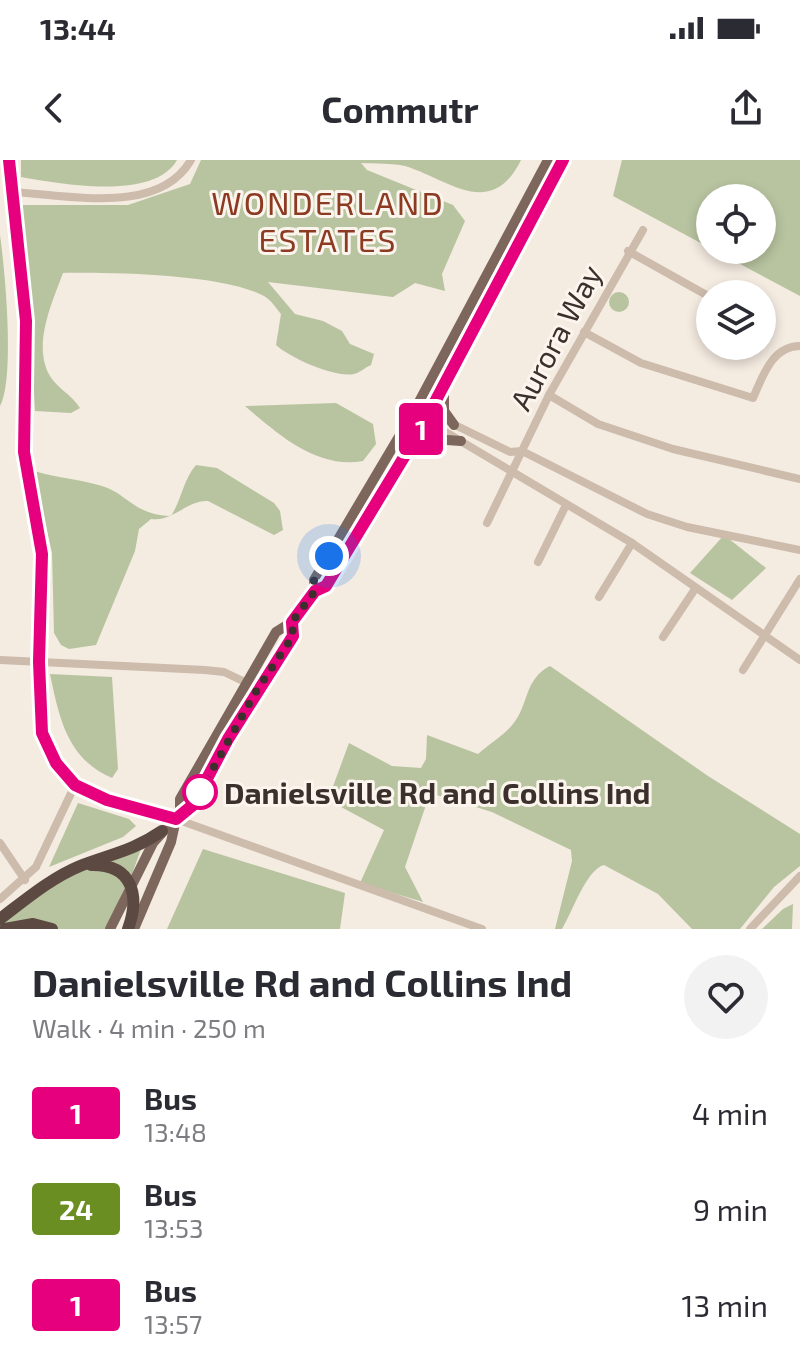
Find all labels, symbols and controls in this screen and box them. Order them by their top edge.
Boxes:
text: 13:44 [40,10,116,46]
icon: back [32,86,76,130]
icon: share [724,86,768,130]
text: Commutr [321,87,479,130]
district label: WONDERLAND ESTATES [211,183,445,258]
map controls [696,184,776,360]
button: locate [696,184,776,264]
street label: Aurora Way [502,258,608,416]
button: layers [696,280,776,360]
line badge: 1 [395,403,447,455]
text: 1 [415,412,427,446]
your location [309,536,349,576]
place label: Danielsville Rd and Collins Ind [224,774,650,810]
marker: Danielsville Rd and Collins Ind [183,775,217,809]
button: heart [684,955,768,1039]
text: Danielsville Rd and Collins Ind [32,959,572,1005]
text: Walk · 4 min · 250 m [32,1012,266,1043]
text: Bus [144,1080,197,1116]
text: 4 min [692,1095,768,1131]
text: 1 [70,1096,82,1130]
text: 13:48 [144,1116,207,1147]
text: Bus [144,1176,197,1212]
text: 9 min [693,1191,768,1227]
text: 24 [59,1192,93,1226]
text: 13:53 [144,1212,203,1243]
text: Bus [144,1272,197,1308]
text: 13 min [682,1287,768,1323]
text: 1 [70,1288,82,1322]
text: 13:57 [144,1308,202,1339]

